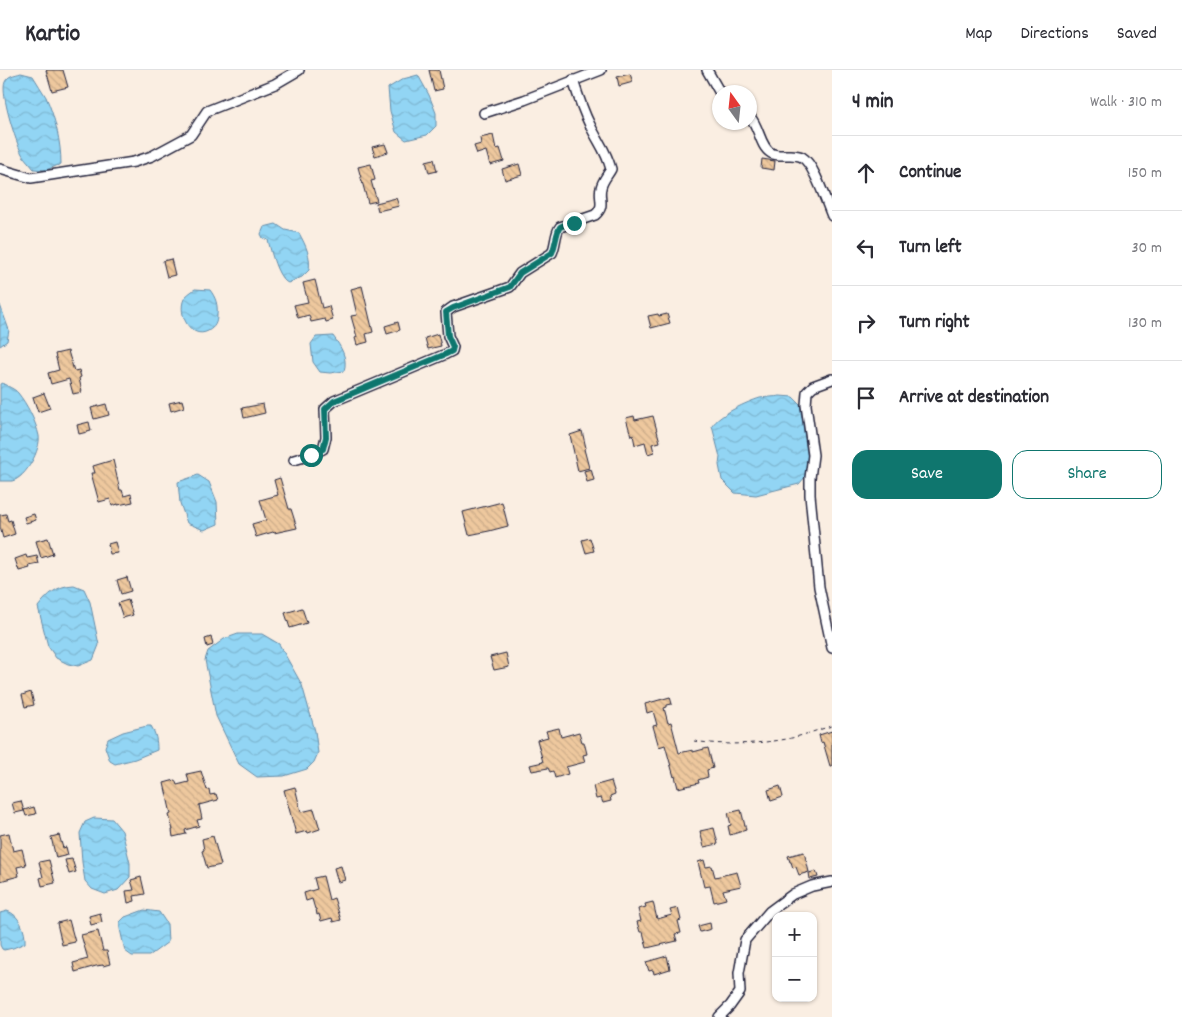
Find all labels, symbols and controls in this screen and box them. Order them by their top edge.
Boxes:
text: Kartio [25,18,80,52]
text: Map [965,22,992,47]
text: Directions [1020,22,1089,47]
text: Saved [1117,22,1157,47]
north arrow [712,85,757,130]
text: 4 min [852,88,894,118]
text: Walk · 310 m [1090,91,1162,114]
icon: ahead [852,159,880,187]
text: Continue [899,160,961,187]
text: 150 m [1128,162,1162,185]
route end [563,212,586,235]
icon: left [852,234,880,262]
text: Turn left [899,235,962,262]
text: 30 m [1132,237,1162,260]
icon: right [852,309,880,337]
text: Turn right [899,310,970,337]
text: 130 m [1128,312,1162,335]
icon: arrive [852,384,880,412]
text: Arrive at destination [899,385,1049,412]
route start [300,444,323,467]
button: Save [852,450,1002,499]
button: Share [1012,450,1162,499]
map controls [772,912,817,1002]
button: + [772,912,817,957]
button: − [772,957,817,1002]

